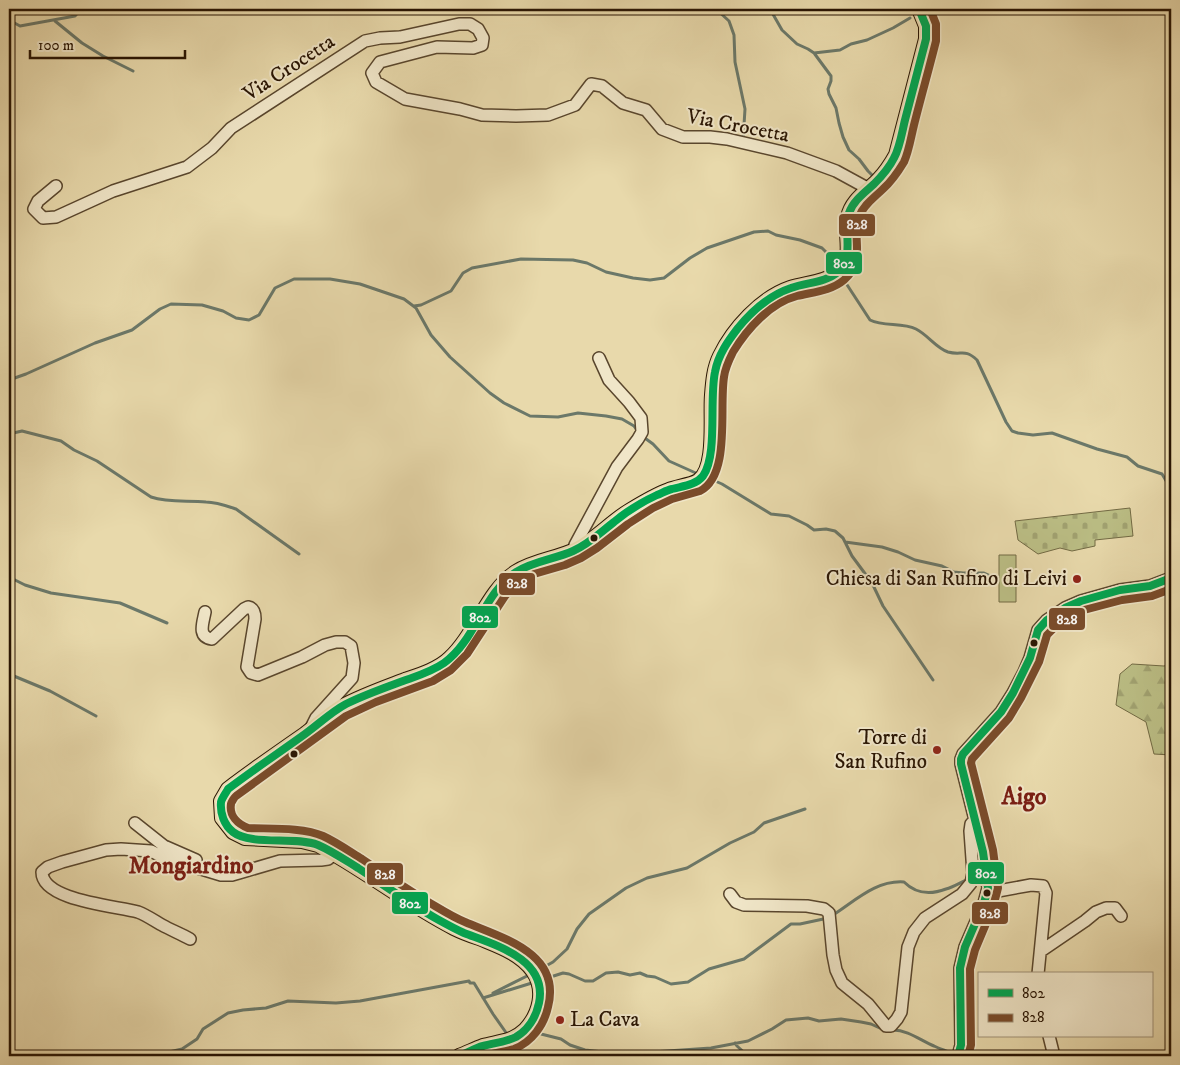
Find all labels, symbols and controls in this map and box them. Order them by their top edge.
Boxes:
scale bar [30,28,185,60]
street label: Via Crocetta [237,29,340,108]
text: 100 m [38,36,74,55]
street label: Via Crocetta [684,103,792,149]
line badge: 828 [838,213,876,237]
text: 828 [847,216,867,234]
line badge: 802 [825,251,863,275]
text: 802 [833,255,856,273]
unlabelled marker [589,533,599,543]
place label: Chiesa di San Rufino di Leivi [826,566,1067,592]
line badge: 828 [498,572,536,596]
marker: Chiesa di San Rufino di Leivi [1071,573,1083,585]
text: 828 [507,575,527,593]
line badge: 802 [461,605,499,629]
line badge: 828 [1048,607,1086,631]
text: 802 [469,609,492,627]
text: 828 [1057,611,1077,629]
unlabelled marker [1029,638,1039,648]
place label: Torre di San Rufino [835,725,927,775]
marker: Torre di San Rufino [931,744,943,756]
unlabelled marker [289,749,299,759]
district label: Aigo [1001,782,1047,812]
district label: Mongiardino [128,851,254,881]
line badge: 802 [967,861,1005,885]
line badge: 828 [366,862,404,886]
text: 802 [975,865,998,883]
text: 828 [375,866,395,884]
unlabelled marker [982,888,992,898]
line badge: 802 [391,891,429,915]
text: 802 [399,895,422,913]
line badge: 828 [971,901,1009,925]
text: 828 [980,905,1000,923]
legend [978,972,1152,1038]
text: 802 [1022,984,1046,1003]
place label: La Cava [570,1007,640,1033]
text: 828 [1022,1008,1044,1027]
marker: La Cava [554,1014,566,1026]

